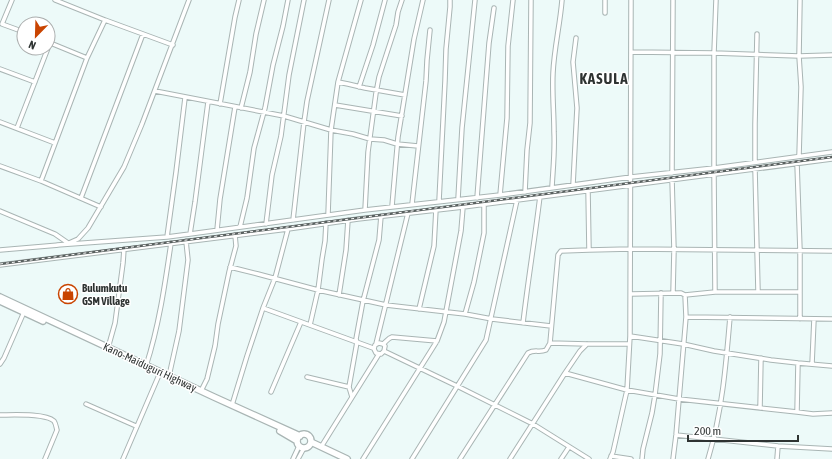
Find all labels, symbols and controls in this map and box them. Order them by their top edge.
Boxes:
north arrow [16,16,56,56]
text: N [27,38,37,52]
district label: KASULA [579,70,629,87]
place label: Bulumkutu GSM Village [82,282,130,307]
shop icon: Bulumkutu GSM Village [57,283,79,305]
street label: Kano-Maiduguri Highway [101,340,199,394]
scale bar [688,417,798,443]
text: 200 m [694,424,721,438]

